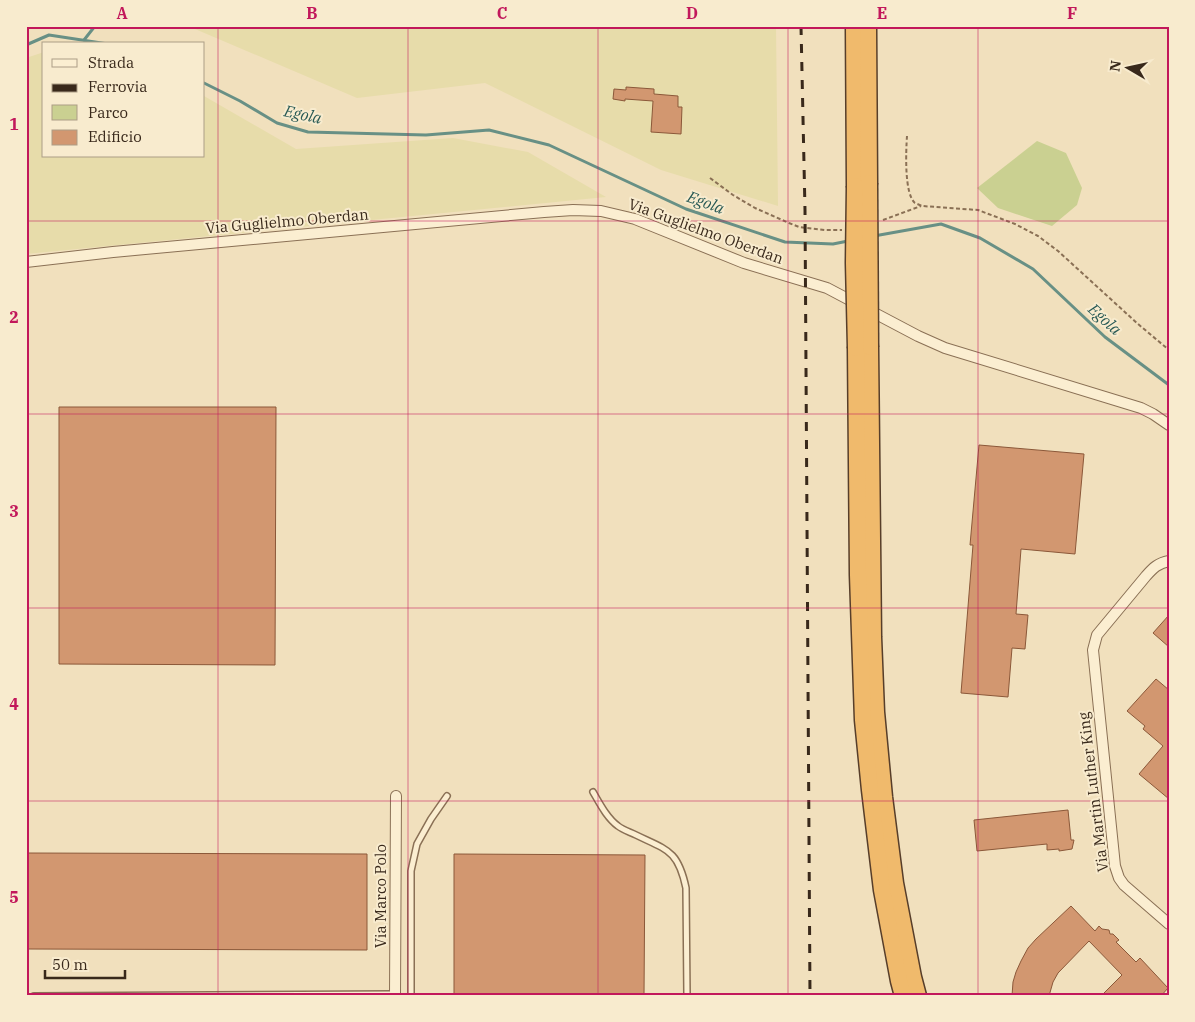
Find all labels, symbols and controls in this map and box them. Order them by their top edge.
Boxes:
text: A [116,3,128,23]
text: B [306,3,318,23]
text: C [497,3,507,23]
text: D [686,3,698,23]
text: E [877,3,887,23]
text: F [1067,3,1077,23]
legend [42,42,205,158]
north arrow [1102,42,1152,92]
text: Strada [88,53,134,72]
text: N [1105,59,1125,73]
text: Ferrovia [88,77,147,96]
water label: Egola [281,100,324,128]
text: Parco [88,103,128,122]
text: 1 [9,114,19,134]
text: Edificio [88,127,142,146]
water label: Egola [684,186,728,218]
street label: Via Guglielmo Oberdan [626,194,787,268]
street label: Via Guglielmo Oberdan [205,204,370,238]
water label: Egola [1083,298,1126,339]
text: 2 [9,307,19,327]
text: 3 [9,501,19,521]
text: 4 [9,694,19,714]
street label: Via Martin Luther King [1074,711,1112,873]
street label: Via Marco Polo [371,844,390,948]
text: 5 [9,887,19,907]
scale bar [45,947,125,979]
text: 50 m [52,955,88,974]

